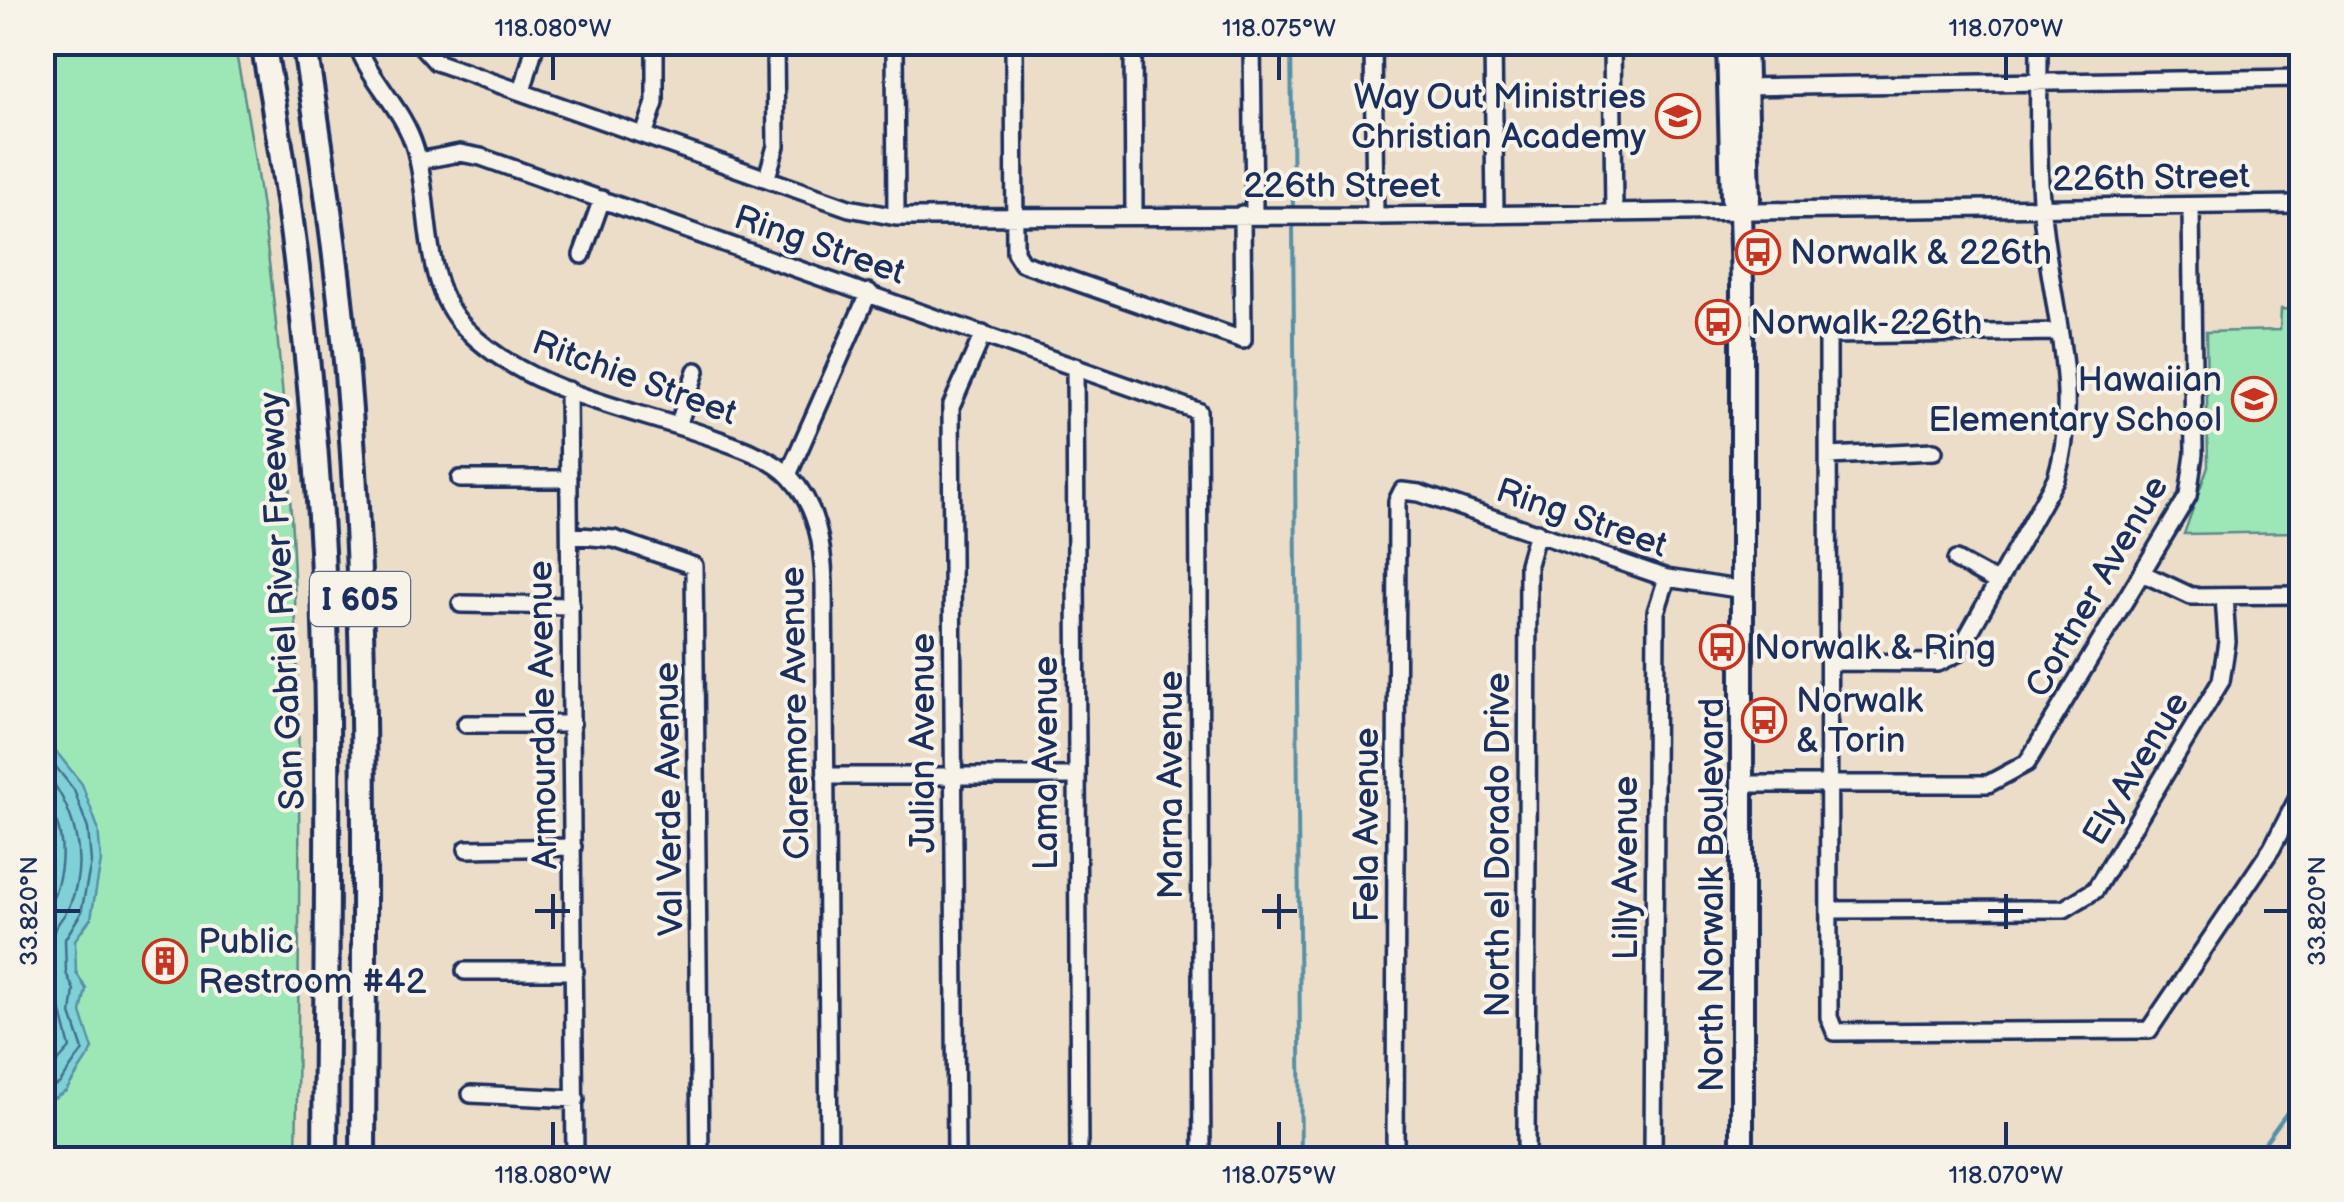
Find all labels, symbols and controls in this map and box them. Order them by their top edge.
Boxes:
text: 118.080°W [494,13,612,44]
text: 118.075°W [1222,13,1336,44]
text: 118.070°W [1949,13,2064,44]
place label: Way Out Ministries Christian Academy [1351,76,1646,159]
school or university icon: Way Out Ministries Christian Academy [1655,93,1701,139]
street label: 226th Street [2052,155,2250,202]
street label: 226th Street [1243,165,1441,208]
street label: Ring Street [728,196,911,295]
bus stop icon: Norwalk & 226th [1735,229,1781,275]
place label: Norwalk & 226th [1790,232,2052,275]
bus stop icon: Norwalk-226th [1695,299,1741,345]
place label: Norwalk-226th [1750,302,1982,345]
street label: Ritchie Street [526,322,743,435]
place label: Hawaiian Elementary School [1928,359,2222,442]
school or university icon: Hawaiian Elementary School [2231,376,2277,422]
street label: San Gabriel River Freeway [250,390,315,811]
street label: Cortner Avenue [2017,468,2178,705]
street label: Ring Street [1490,469,1673,568]
street label: Armourdale Avenue [519,560,568,870]
street label: Claremore Avenue [771,566,820,860]
road number: I 605 [310,572,410,626]
bus stop icon: Norwalk & Ring [1699,624,1745,670]
place label: Norwalk & Ring [1754,627,1996,670]
street label: Julian Avenue [902,633,945,853]
street label: Lama Avenue [1025,656,1068,870]
street label: Val Verde Avenue [646,662,693,936]
street label: Marna Avenue [1150,670,1193,900]
street label: North el Dorado Drive [1477,672,1520,1018]
place label: Norwalk & Torin [1796,680,1924,763]
street label: Ely Avenue [2074,684,2199,853]
bus stop icon: Norwalk & Torin [1741,697,1787,743]
street label: North Norwalk Boulevard [1691,698,1734,1092]
street label: Fela Avenue [1346,728,1389,922]
street label: Lilly Avenue [1605,776,1648,960]
text: 33.820°N [14,856,45,966]
text: 33.820°N [2302,856,2333,966]
place label: Public Restroom #42 [198,921,427,1004]
building icon: Public Restroom #42 [142,938,188,984]
text: 118.080°W [494,1160,612,1191]
text: 118.075°W [1222,1160,1336,1191]
text: 118.070°W [1949,1160,2064,1191]

